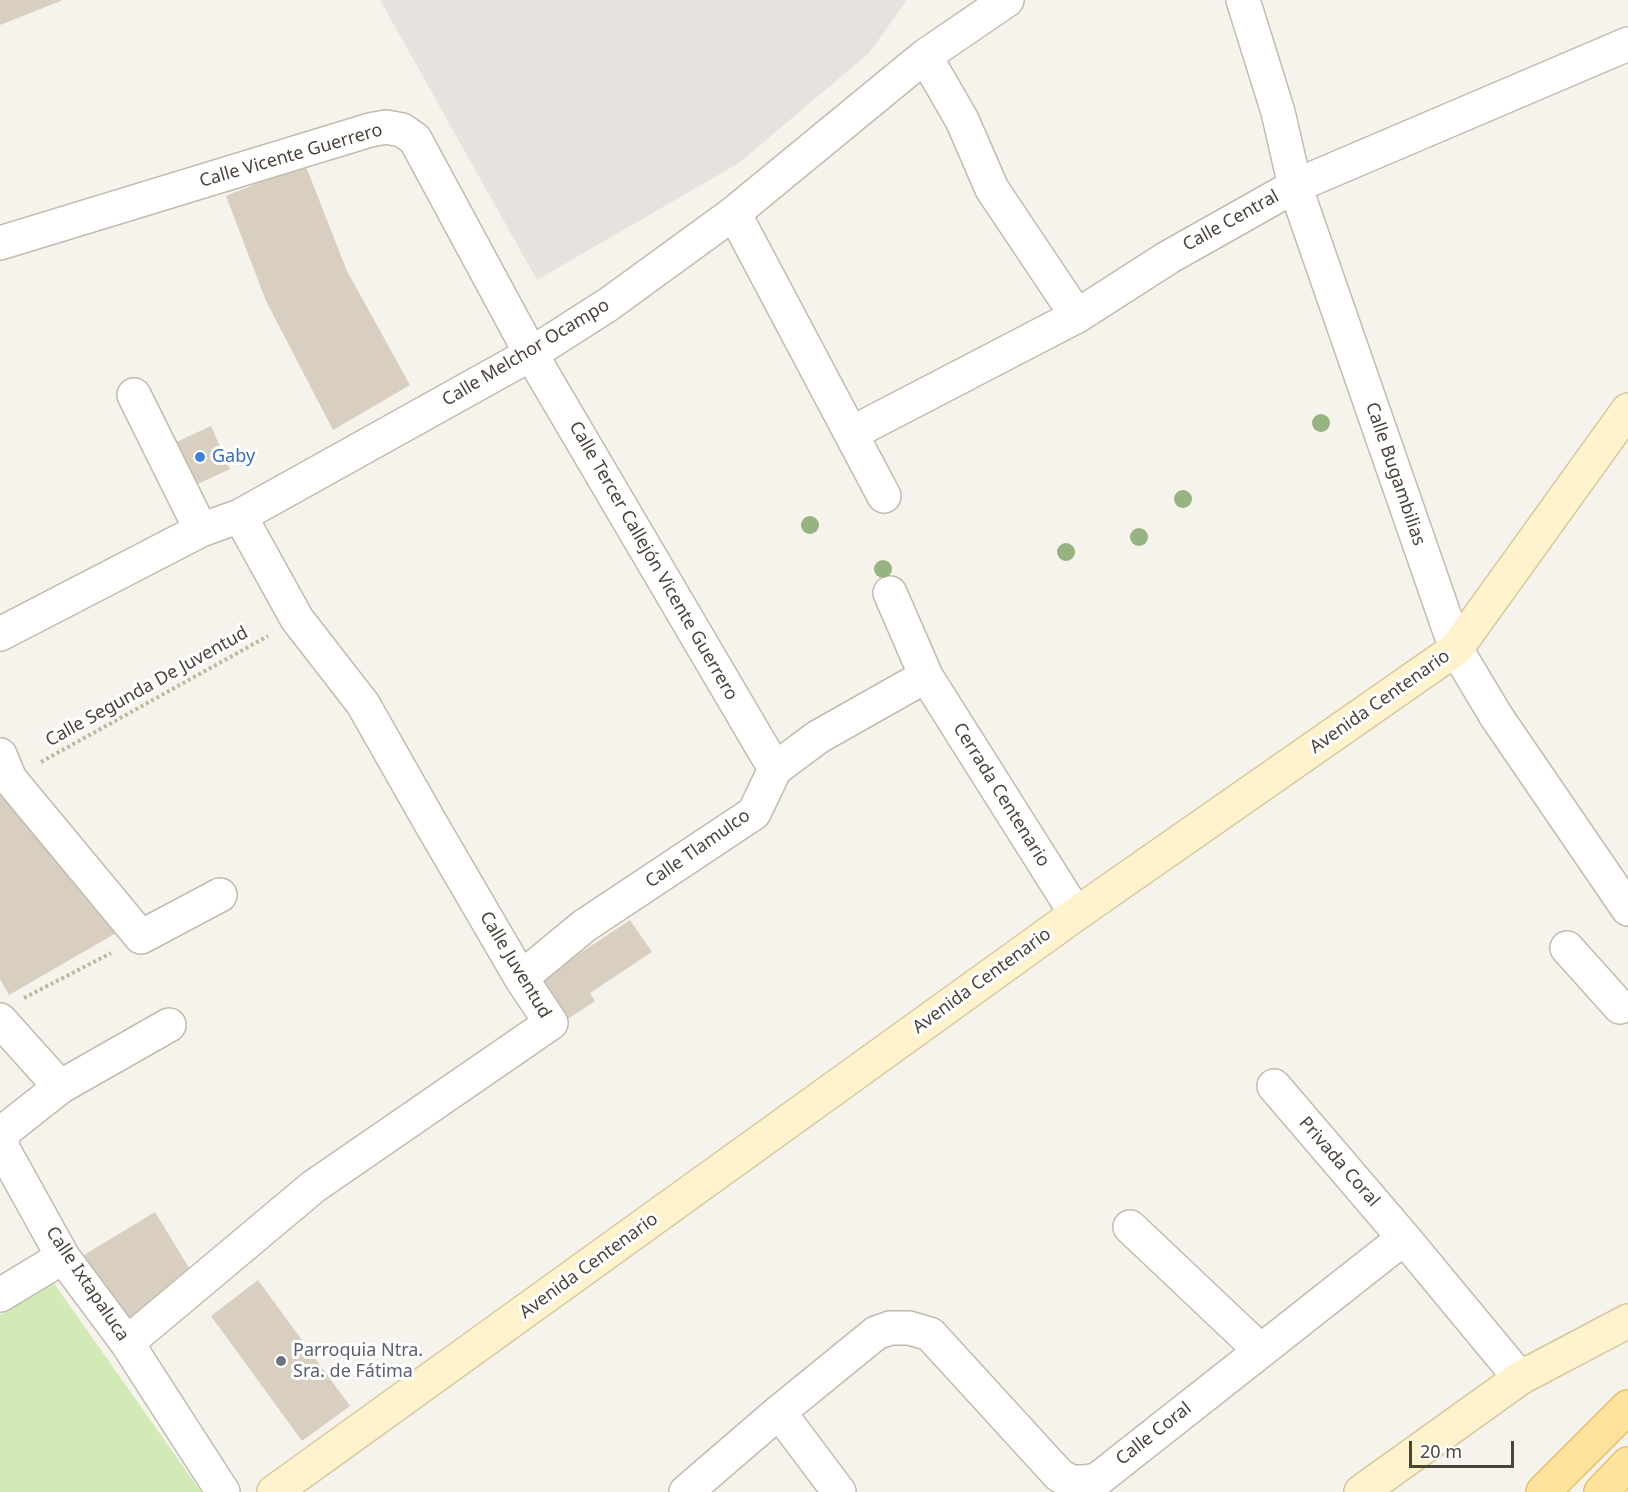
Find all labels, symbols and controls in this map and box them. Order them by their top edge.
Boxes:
street label: Calle Vicente Guerrero [197,120,385,192]
street label: Calle Central [1179,186,1283,256]
street label: Calle Melchor Ocampo [439,295,613,411]
street label: Calle Bugambilias [1360,400,1430,548]
street label: Calle Tercer Callejón Vicente Guerrero [564,418,742,704]
place label: Gaby [212,446,255,468]
marker: Gaby [193,450,207,464]
street label: Calle Segunda De Juventud [42,622,252,752]
street label: Avenida Centenario [1306,646,1454,758]
street label: Cerrada Centenario [948,719,1054,871]
street label: Calle Tlamulco [642,805,754,893]
street label: Calle Juventud [475,908,555,1022]
street label: Avenida Centenario [909,924,1055,1038]
street label: Privada Coral [1294,1113,1384,1211]
street label: Avenida Centenario [516,1209,662,1323]
street label: Calle Ixtapaluca [41,1223,133,1345]
place label: Parroquia Ntra. Sra. de Fátima [293,1340,423,1382]
marker: Parroquia Ntra. Sra. de Fátima [274,1354,288,1368]
street label: Calle Coral [1112,1398,1196,1470]
scale bar [1412,1429,1517,1467]
text: 20 m [1420,1439,1462,1463]

